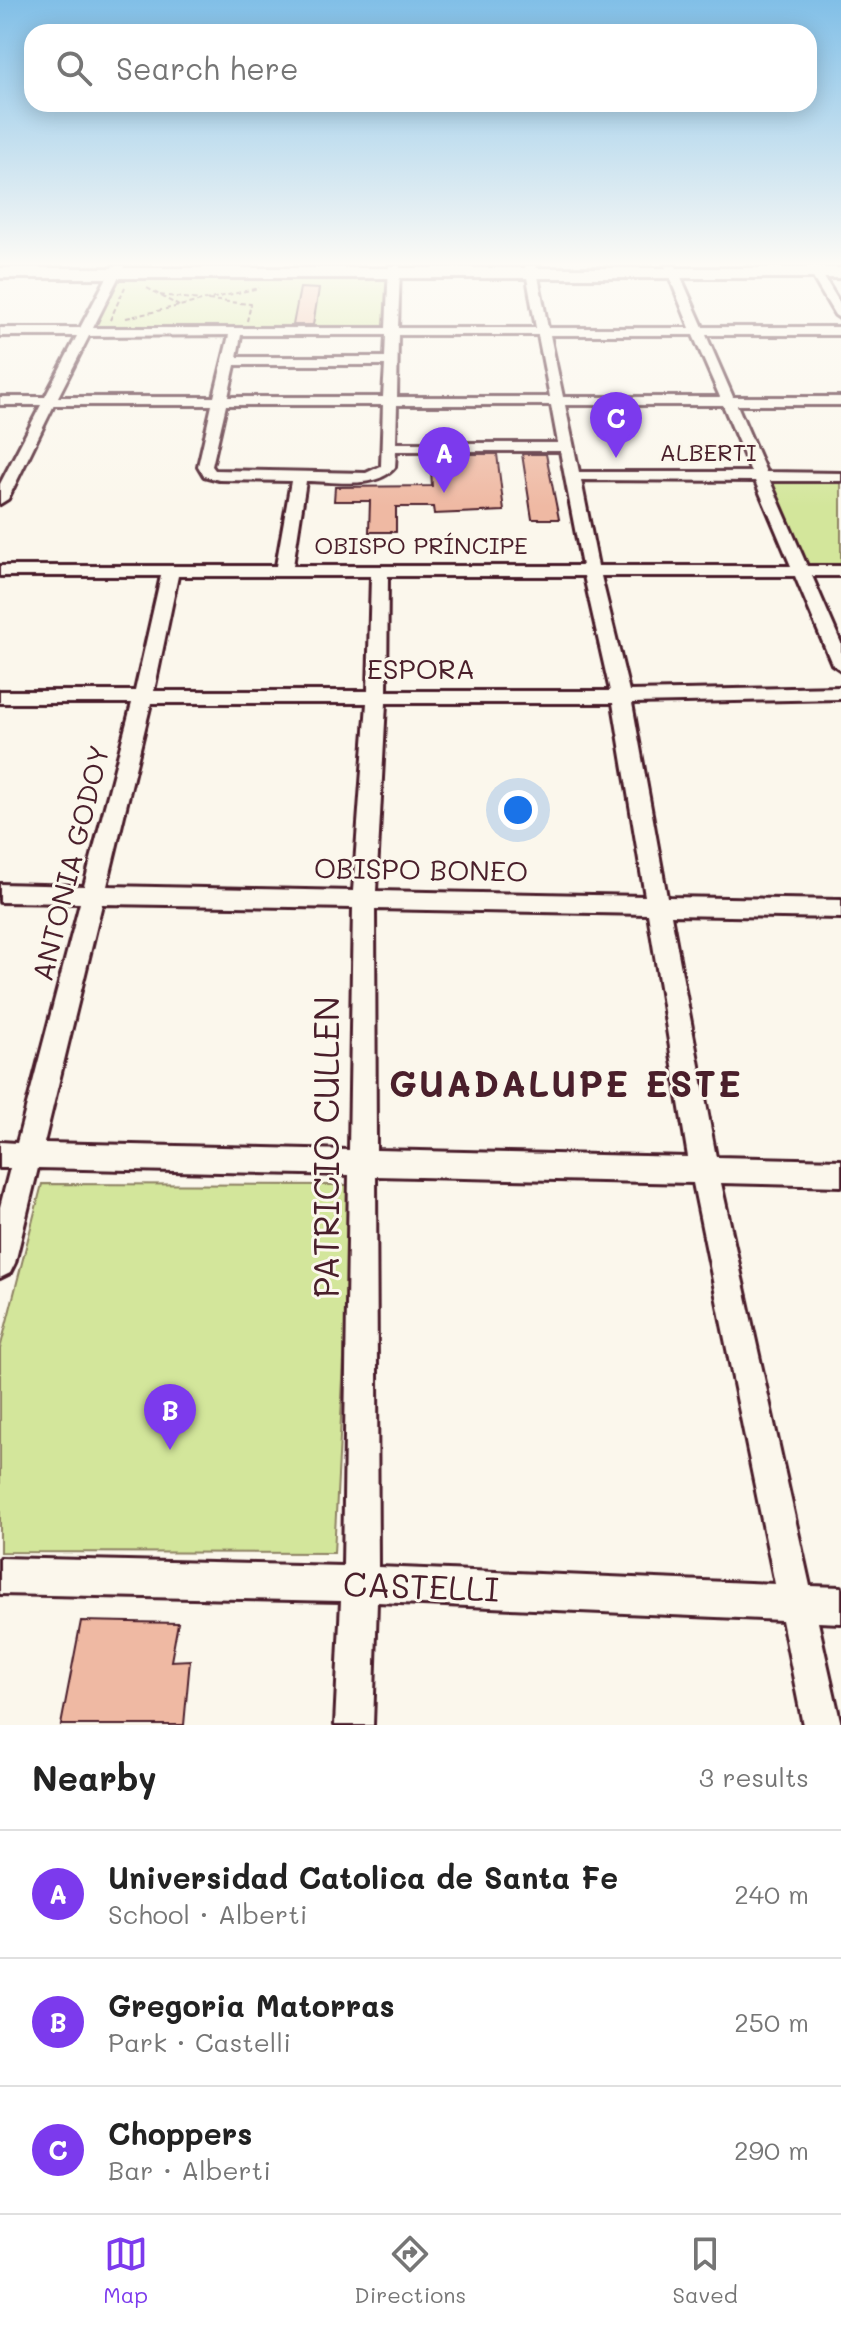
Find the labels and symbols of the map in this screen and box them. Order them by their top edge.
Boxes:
pin: C [590,392,642,458]
pin: A [418,427,470,493]
street label: ALBERTI [659,436,757,467]
street label: OBISPO PRÍNCIPE [314,529,528,560]
street label: ESPORA [367,650,475,686]
street label: ANTONIA GODOY [23,741,117,984]
your location [498,790,538,830]
street label: OBISPO BONEO [314,849,528,889]
street label: PATRICIO CULLEN [303,996,348,1298]
district label: GUADALUPE ESTE [389,1059,743,1106]
pin: B [144,1384,196,1450]
street label: CASTELLI [342,1560,500,1611]

